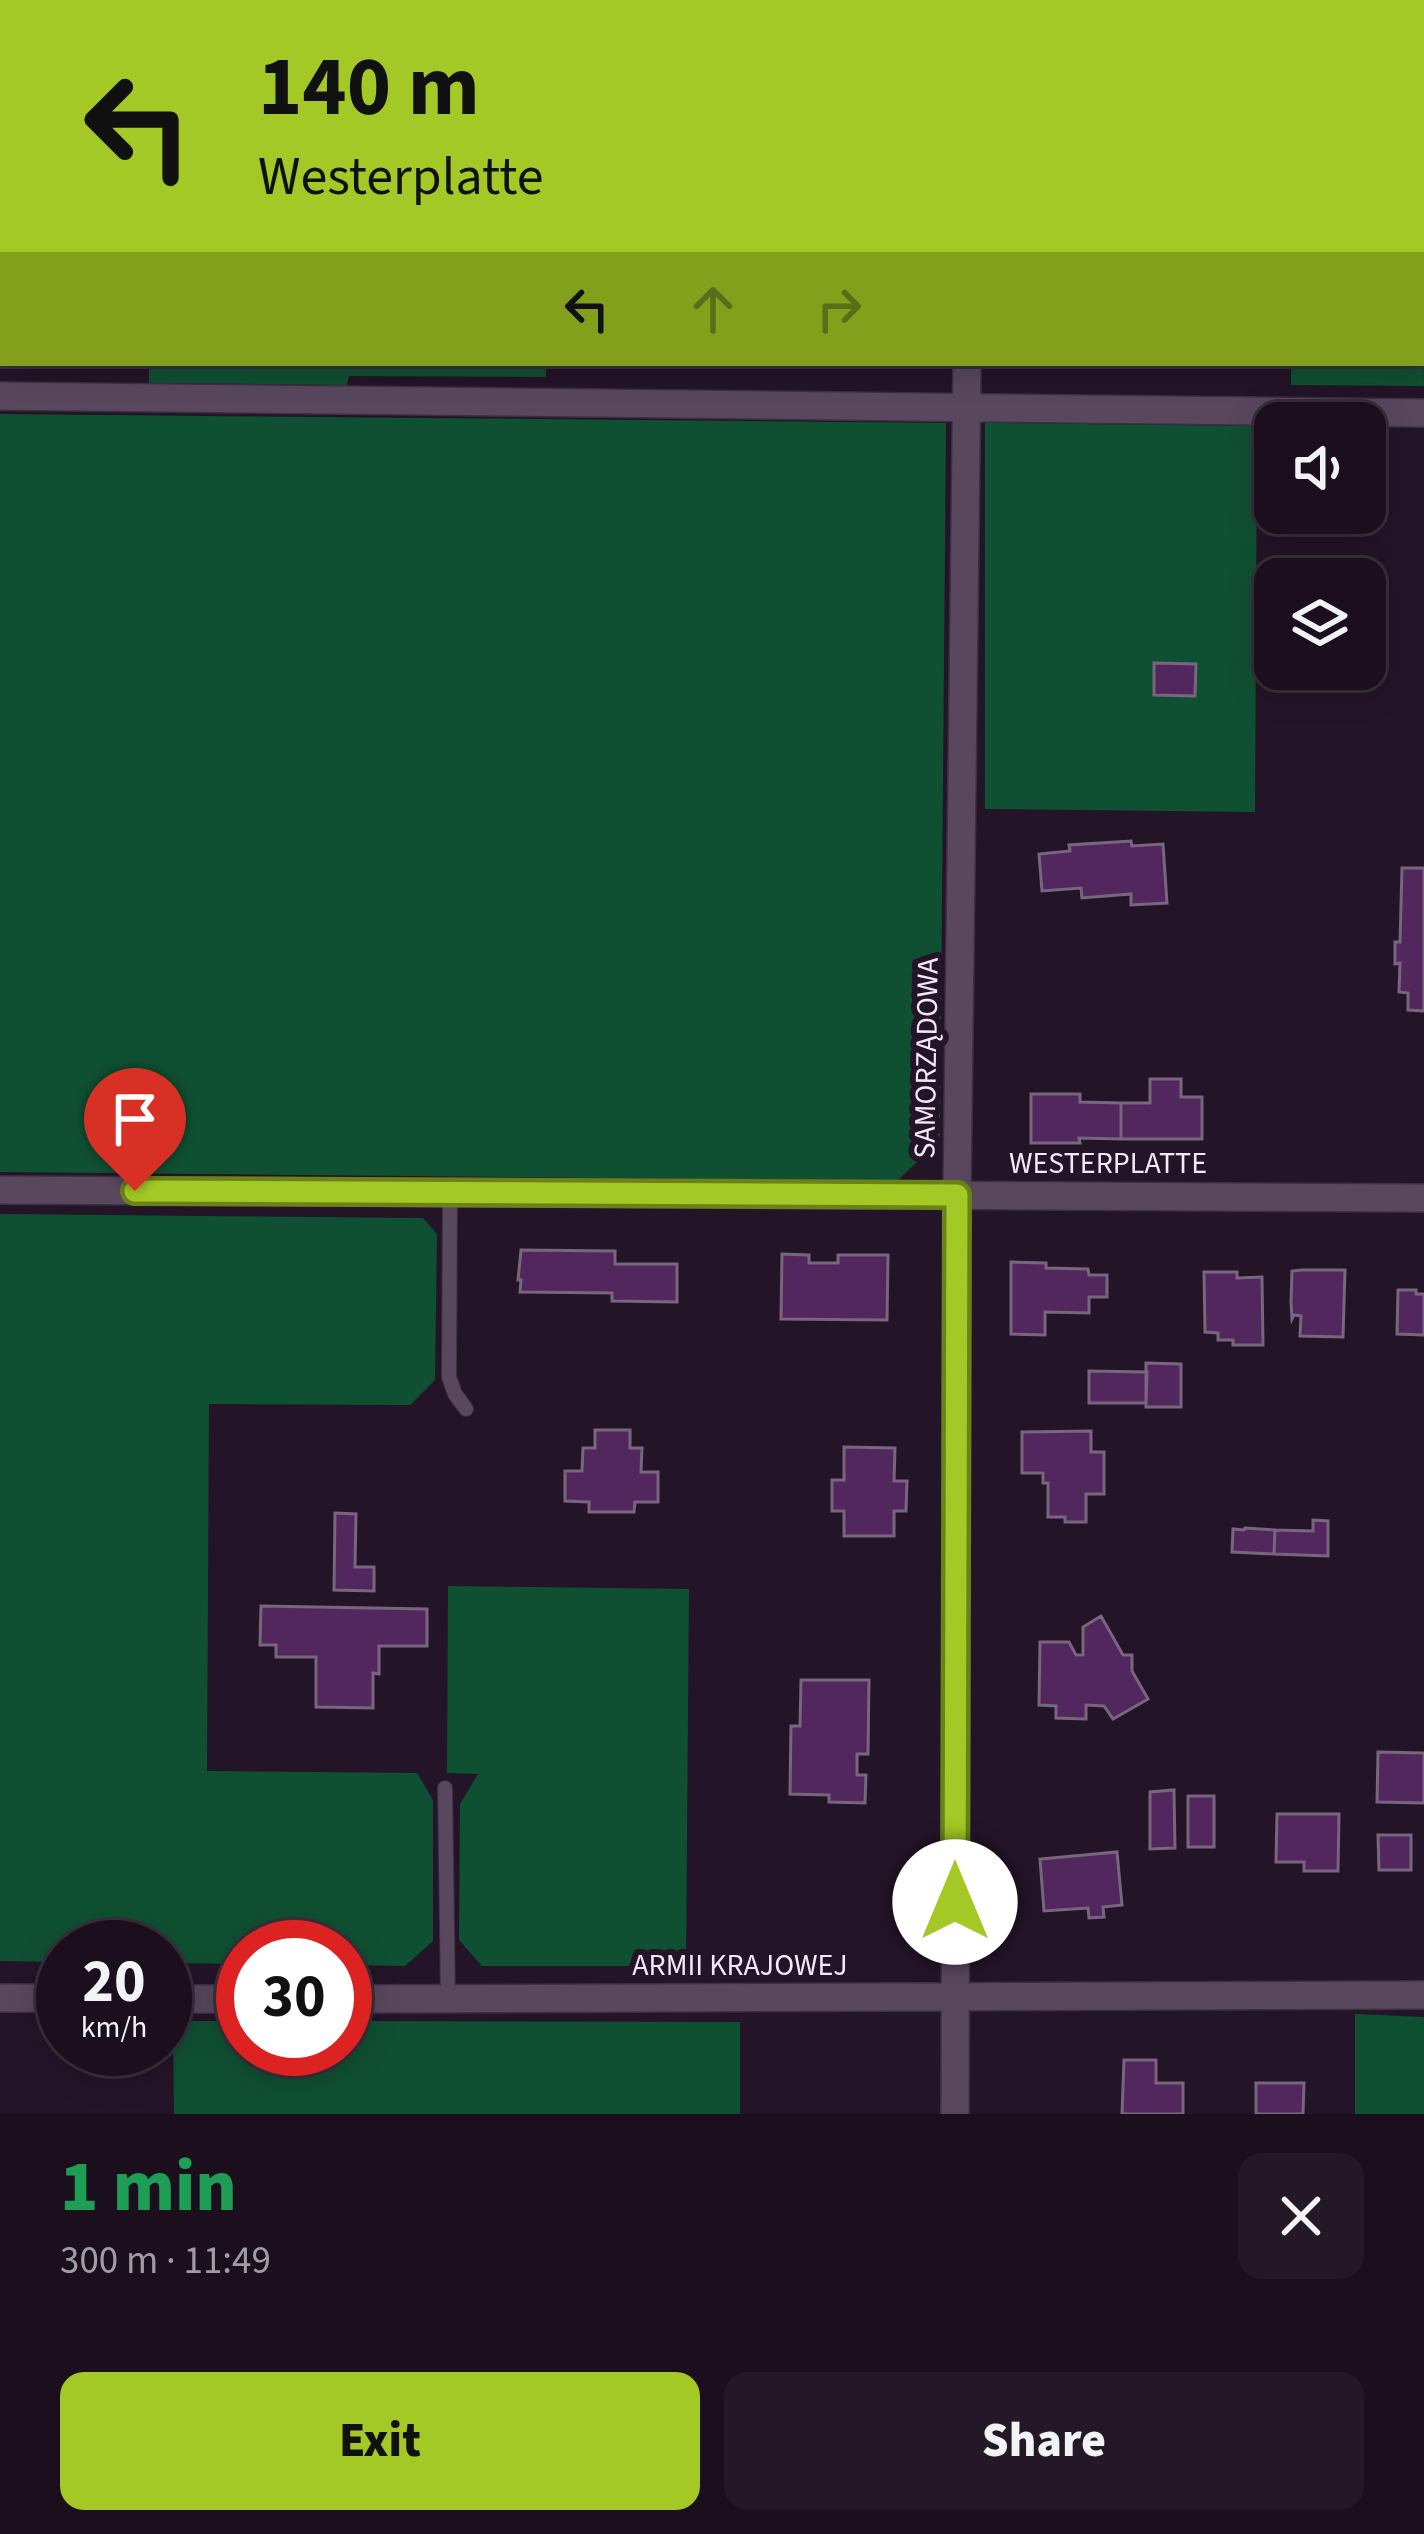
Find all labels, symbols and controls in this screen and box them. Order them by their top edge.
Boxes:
text: 140 m [258,28,480,148]
icon: left [60,48,216,204]
text: Westerplatte [258,139,544,216]
icon: left [554,276,620,342]
icon: ahead [680,276,746,342]
icon: right [806,276,872,342]
map controls [1254,402,1386,690]
button: sound [1254,402,1386,534]
button: layers [1254,558,1386,690]
street label: SAMORZĄDOWA [903,956,950,1159]
pin [84,1068,186,1191]
icon: arrive [102,1086,168,1152]
street label: WESTERPLATTE [1009,1142,1207,1185]
position arrow [892,1839,1018,1965]
speed limit sign: 30 [216,1920,372,2076]
text: 20 [82,1940,146,2025]
street label: ARMII KRAJOWEJ [632,1944,848,1987]
text: km/h [81,2006,147,2049]
text: 1 min [60,2136,237,2239]
button: close [1238,2153,1364,2279]
text: 300 m · 11:49 [60,2233,271,2289]
button: Exit [60,2372,700,2510]
button: Share [724,2372,1364,2510]

